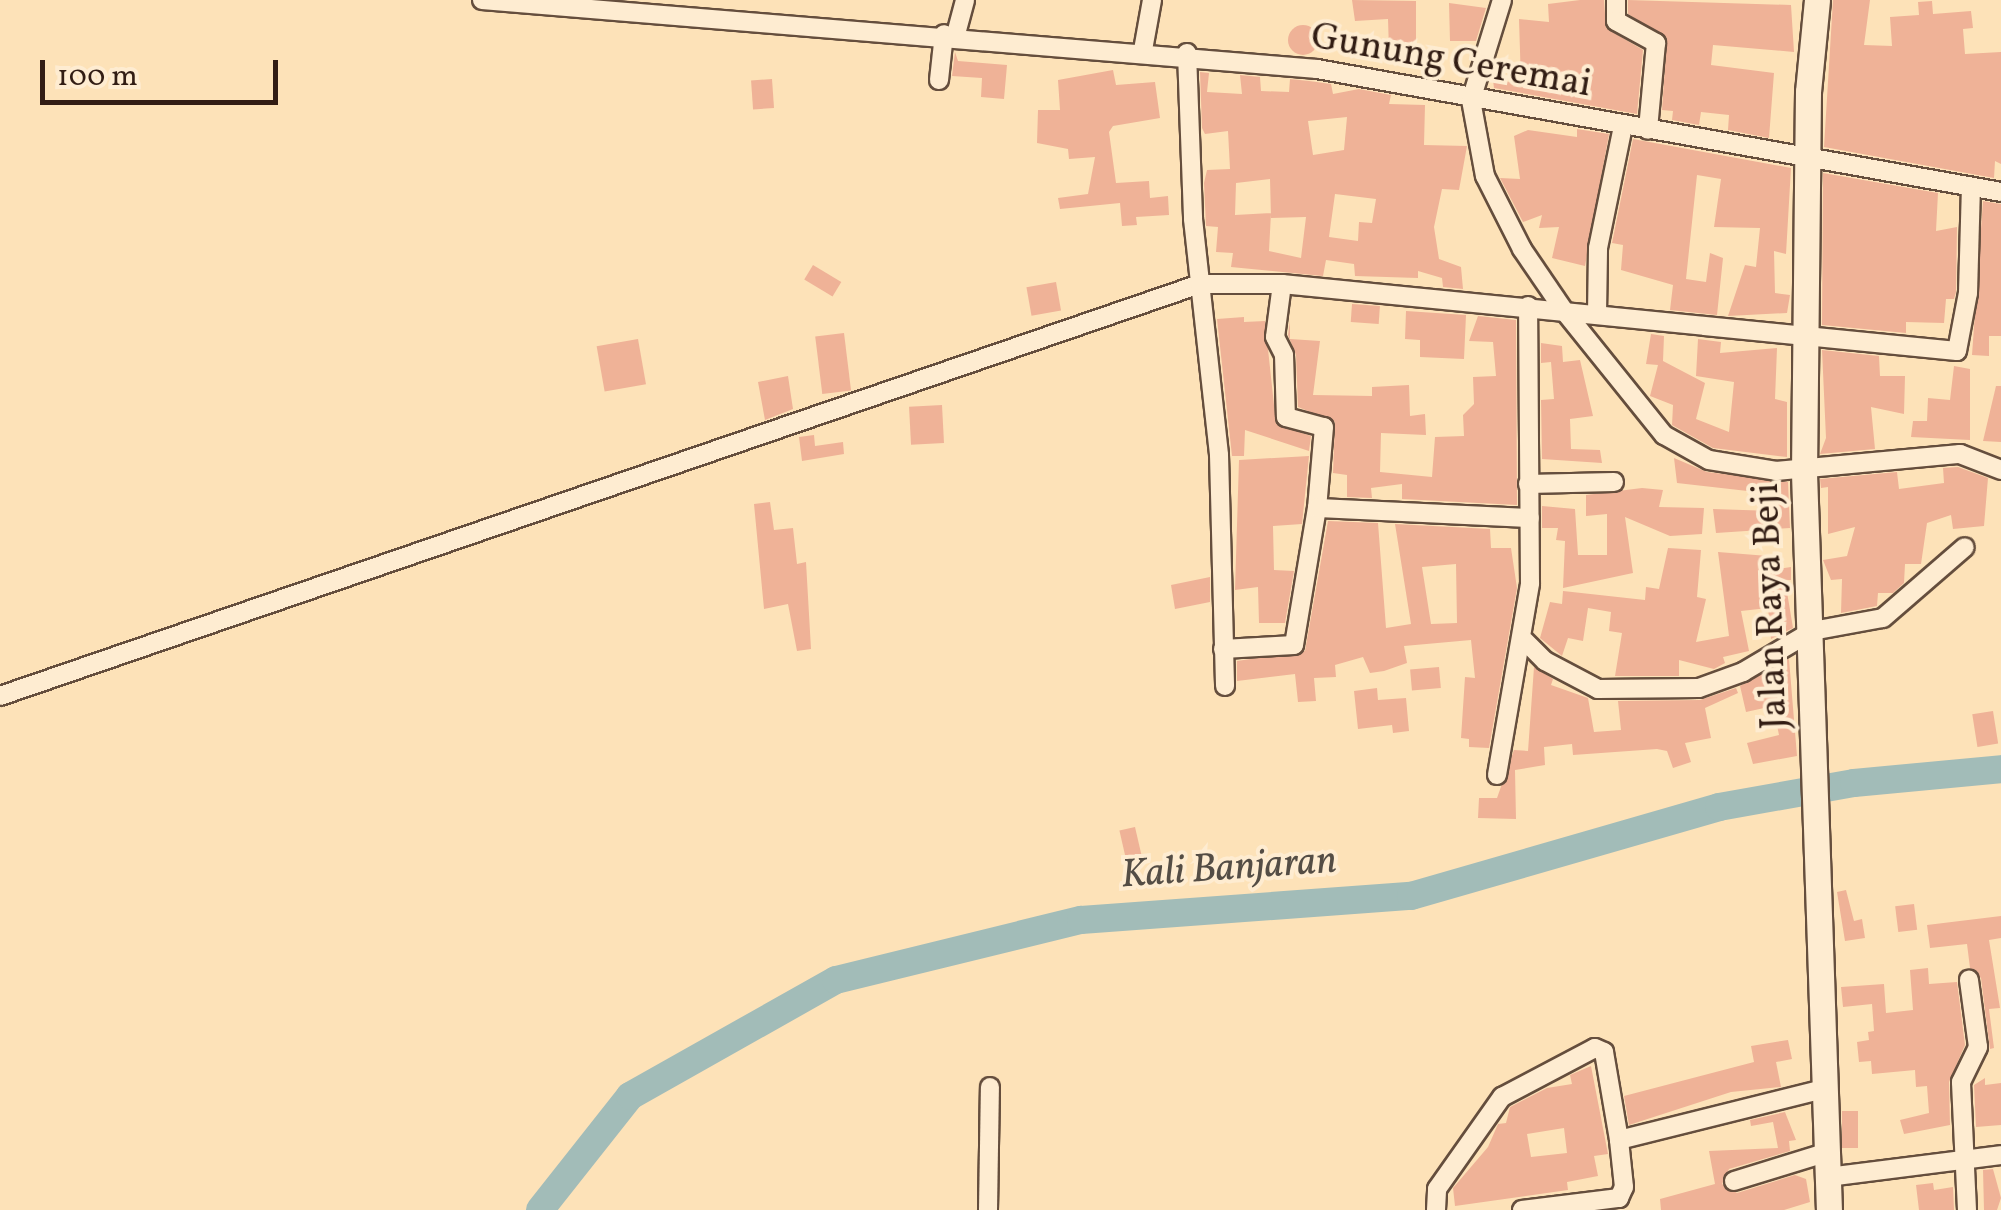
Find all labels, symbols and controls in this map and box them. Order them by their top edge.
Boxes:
street label: Gunung Ceremai [1307,15,1595,109]
scale bar [45,40,282,102]
text: 100 m [57,56,138,98]
street label: Jalan Raya Beji [1745,482,1799,730]
water label: Kali Banjaran [1120,838,1338,900]

